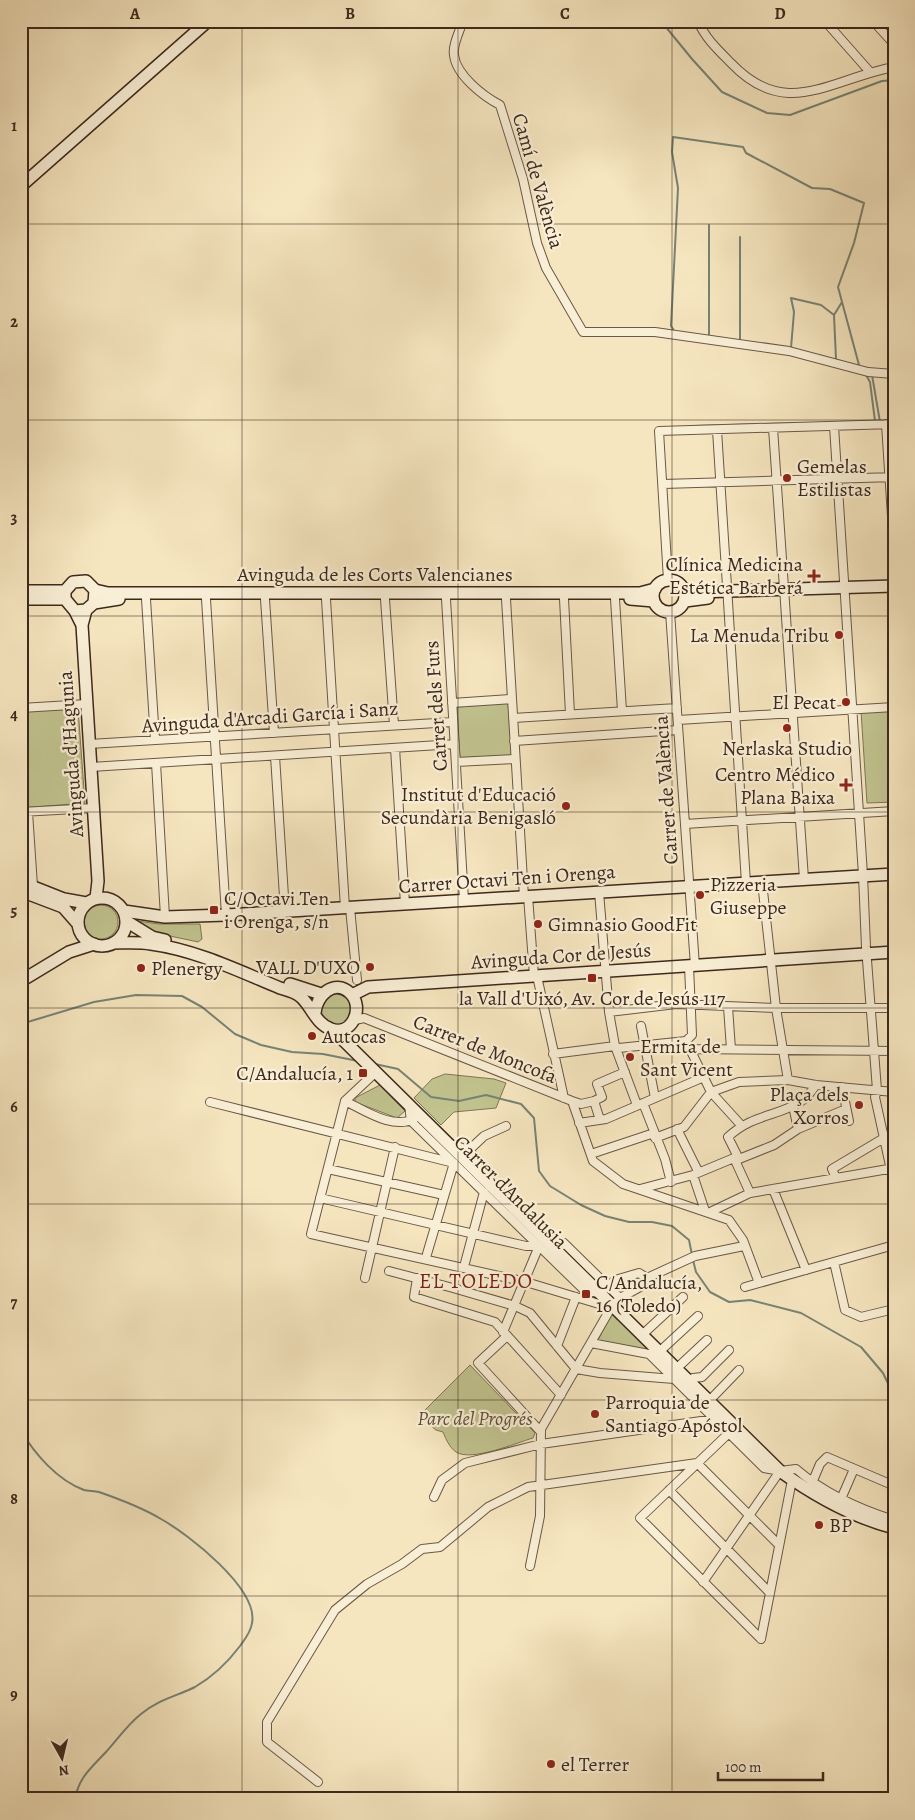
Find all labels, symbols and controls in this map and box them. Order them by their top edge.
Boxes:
text: A [129,3,141,25]
text: B [345,3,355,25]
text: C [560,3,570,25]
text: D [774,3,786,25]
street label: Camí de València [506,110,570,253]
text: 1 [11,115,17,137]
text: 2 [10,311,18,333]
place label: Gemelas Estilistas [797,453,872,503]
marker: Gemelas Estilistas [781,472,793,484]
text: 3 [11,507,18,529]
place label: Clínica Medicina Estética Barberá [666,551,804,601]
street label: Avinguda de les Corts Valencianes [236,561,513,588]
marker: Clínica Medicina Estética Barberá [807,569,821,583]
place label: La Menuda Tribu [690,622,829,649]
marker: La Menuda Tribu [833,629,845,641]
street label: Carrer dels Furs [418,640,454,772]
street label: Avinguda d'Hagunia [52,669,90,839]
place label: El Pecat [772,689,836,716]
street label: Avinguda d'Arcadi García i Sanz [140,695,399,740]
marker: El Pecat [840,696,852,708]
text: 4 [10,704,18,726]
street label: Carrer de València [647,714,685,865]
marker: Nerlaska Studio [781,722,793,734]
place label: Nerlaska Studio [722,735,852,762]
place label: Centro Médico Plana Baixa [715,761,836,811]
marker: Centro Médico Plana Baixa [839,778,853,792]
place label: Institut d'Educació Secundària Benigasló [381,781,556,831]
marker: Institut d'Educació Secundària Benigasló [560,800,572,812]
street label: Carrer Octavi Ten i Orenga [398,858,617,900]
place label: Pizzeria Giuseppe [710,871,787,921]
place label: C/Octavi Ten i Orenga, s/n [224,885,329,935]
marker: Pizzeria Giuseppe [694,889,706,901]
text: 5 [11,900,18,922]
marker: C/Octavi Ten i Orenga, s/n [208,904,220,916]
place label: Gimnasio GoodFit [548,911,697,938]
marker: Gimnasio GoodFit [532,918,544,930]
street label: Avinguda Cor de Jesús [469,936,652,976]
place label: VALL D'UXO [255,954,360,981]
place label: Plenergy [151,955,223,982]
marker: VALL D'UXO [364,961,376,973]
marker: Plenergy [135,962,147,974]
marker: la Vall d'Uixó, Av. Cor de Jesús 117 [586,972,598,984]
place label: la Vall d'Uixó, Av. Cor de Jesús 117 [459,985,726,1012]
street label: Carrer de Moncofa [409,1008,561,1090]
place label: Autocas [321,1023,386,1050]
marker: Autocas [306,1030,318,1042]
place label: Ermita de Sant Vicent [640,1033,733,1083]
marker: Ermita de Sant Vicent [624,1051,636,1063]
place label: C/Andalucía, 1 [236,1060,353,1087]
marker: C/Andalucía, 1 [357,1067,369,1079]
place label: Plaça dels Xorros [770,1081,849,1131]
text: 6 [10,1096,18,1118]
marker: Plaça dels Xorros [853,1099,865,1111]
street label: Carrer d'Andalusia [448,1129,574,1255]
district label: EL TOLEDO [419,1267,533,1295]
place label: C/Andalucía, 16 (Toledo) [596,1269,702,1319]
marker: C/Andalucía, 16 (Toledo) [580,1288,592,1300]
text: 7 [11,1292,18,1314]
place label: Parroquia de Santiago Apóstol [605,1389,742,1439]
park label: Parc del Progrés [417,1405,533,1432]
marker: Parroquia de Santiago Apóstol [589,1408,601,1420]
text: 8 [10,1488,18,1510]
place label: BP [829,1512,852,1539]
marker: BP [813,1519,825,1531]
text: 9 [10,1684,18,1706]
north arrow [38,1732,88,1782]
scale bar [718,1750,822,1782]
place label: el Terrer [561,1751,630,1778]
text: 100 m [725,1757,762,1777]
marker: el Terrer [545,1758,557,1770]
text: N [57,1760,70,1780]

